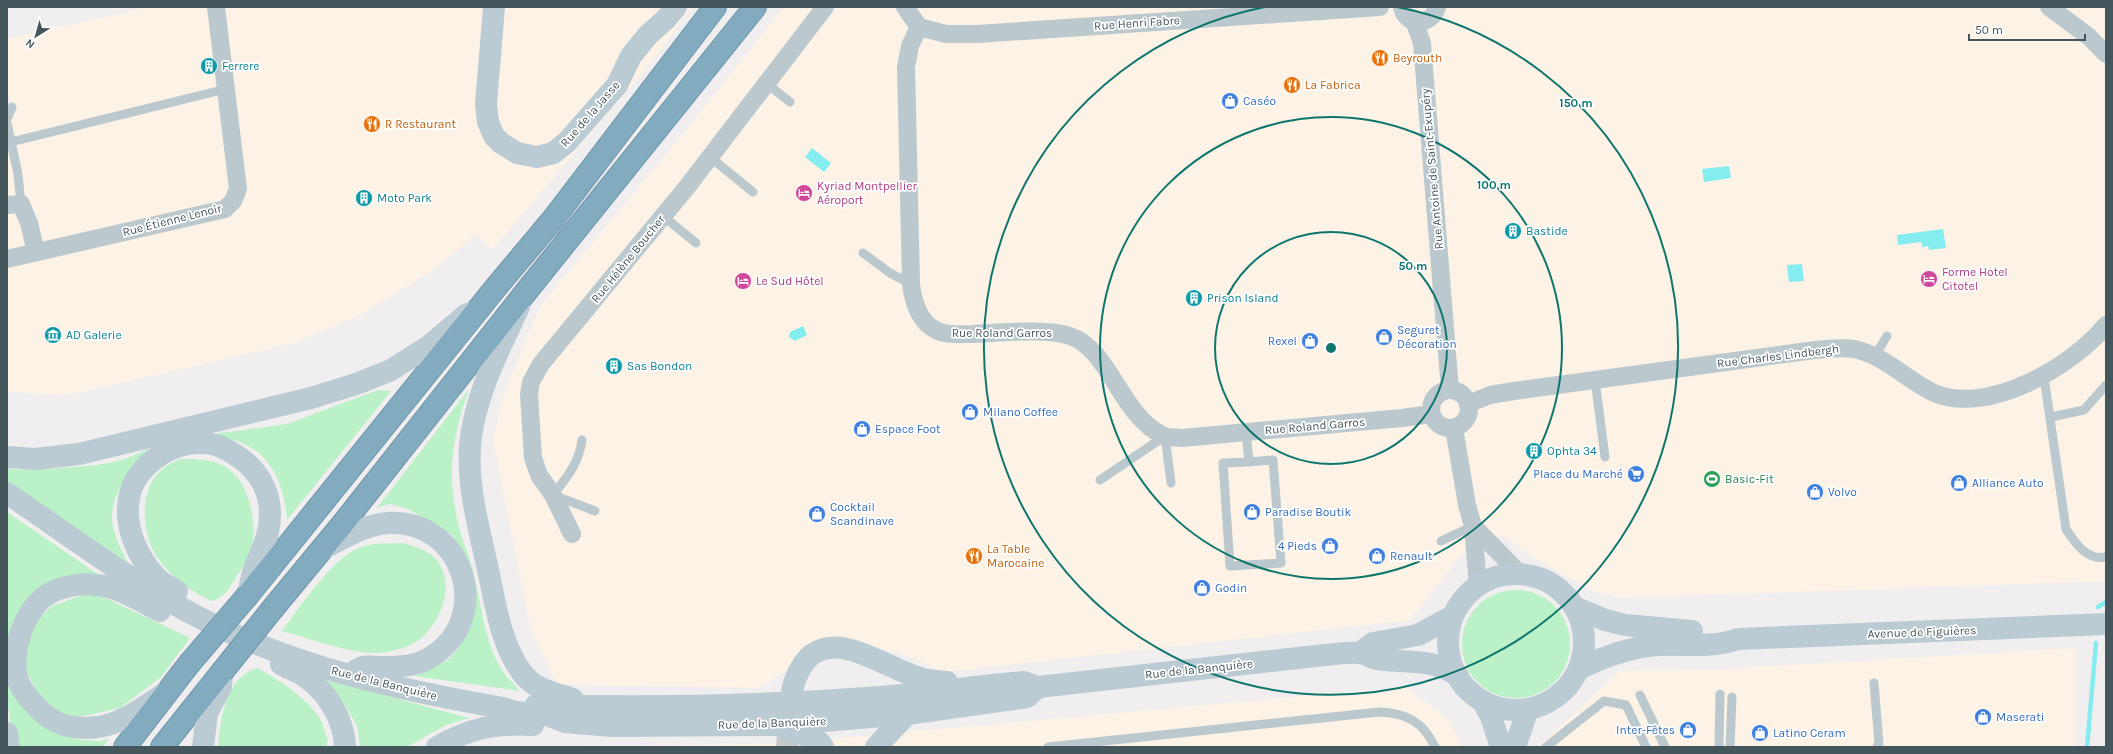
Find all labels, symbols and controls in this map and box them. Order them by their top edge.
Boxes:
street label: Rue Henri Fabre [1094,13,1180,33]
north arrow [16,16,56,56]
scale bar [1969,16,2085,42]
text: 50 m [1975,23,2003,37]
text: N [23,36,37,51]
restaurant icon: Beyrouth [1370,48,1390,68]
place label: Beyrouth [1393,51,1442,65]
building icon: Ferrere [199,56,219,76]
place label: Ferrere [222,59,259,73]
restaurant icon: La Fabrica [1282,75,1302,95]
street label: Rue de la Jasse [558,78,622,150]
place label: La Fabrica [1305,78,1361,92]
street label: Rue Antoine de Saint-Exupéry [1418,88,1446,250]
shop icon: Caséo [1220,91,1240,111]
place label: Caséo [1243,94,1276,108]
text: 150 m [1559,96,1593,110]
restaurant icon: R Restaurant [362,114,382,134]
place label: R Restaurant [385,117,457,131]
text: 100 m [1477,178,1511,192]
place label: Kyriad Montpellier Aéroport [817,179,917,207]
hotel icon: Kyriad Montpellier Aéroport [794,183,814,203]
building icon: Moto Park [354,188,374,208]
place label: Moto Park [377,191,432,205]
street label: Rue Étienne Lenoir [121,200,224,239]
street label: Rue Hélène Boucher [588,212,668,306]
building icon: Bastide [1503,221,1523,241]
place label: Bastide [1526,224,1568,238]
text: 50 m [1399,259,1428,273]
place label: Forme Hotel Citotel [1942,265,2008,293]
hotel icon: Forme Hotel Citotel [1919,269,1939,289]
hotel icon: Le Sud Hôtel [733,271,753,291]
place label: Le Sud Hôtel [756,274,824,288]
building icon: Prison Island [1184,288,1204,308]
place label: Prison Island [1207,291,1279,305]
place label: Seguret Décoration [1397,323,1457,351]
museum icon: AD Galerie [43,325,63,345]
street label: Rue Roland Garros [952,326,1052,340]
shop icon: Seguret Décoration [1374,327,1394,347]
place label: AD Galerie [66,328,122,342]
shop icon: Rexel [1300,331,1320,351]
place label: Rexel [1268,334,1297,348]
centre of rings [1324,341,1338,355]
street label: Rue Charles Lindbergh [1716,342,1840,370]
building icon: Sas Bondon [604,356,624,376]
place label: Sas Bondon [627,359,692,373]
shop icon: Milano Coffee [960,402,980,422]
place label: Milano Coffee [983,405,1058,419]
street label: Rue Roland Garros [1264,415,1366,437]
shop icon: Espace Foot [852,419,872,439]
place label: Espace Foot [875,422,941,436]
building icon: Ophta 34 [1524,441,1544,461]
place label: Ophta 34 [1547,444,1597,458]
supermarket icon: Place du Marché [1626,464,1646,484]
place label: Place du Marché [1533,467,1623,481]
sports icon: Basic-Fit [1702,469,1722,489]
place label: Basic-Fit [1725,472,1774,486]
shop icon: Alliance Auto [1949,473,1969,493]
place label: Alliance Auto [1972,476,2043,490]
shop icon: Volvo [1805,482,1825,502]
place label: Volvo [1828,485,1857,499]
place label: Cocktail Scandinave [830,500,894,528]
shop icon: Paradise Boutik [1242,502,1262,522]
shop icon: Cocktail Scandinave [807,504,827,524]
place label: Paradise Boutik [1265,505,1352,519]
shop icon: 4 Pieds [1320,536,1340,556]
place label: 4 Pieds [1278,539,1317,553]
place label: La Table Marocaine [987,542,1044,570]
restaurant icon: La Table Marocaine [964,546,984,566]
shop icon: Renault [1367,546,1387,566]
place label: Renault [1390,549,1433,563]
shop icon: Godin [1192,578,1212,598]
place label: Godin [1215,581,1247,595]
street label: Avenue de Figuières [1867,623,1977,641]
street label: Rue de la Banquière [1144,656,1254,682]
street label: Rue de la Banquière [330,663,438,703]
shop icon: Maserati [1973,707,1993,727]
place label: Maserati [1996,710,2044,724]
street label: Rue de la Banquière [718,714,826,732]
shop icon: Inter-Fêtes [1678,720,1698,740]
place label: Inter-Fêtes [1616,723,1675,737]
shop icon: Latino Ceram [1750,723,1770,743]
place label: Latino Ceram [1773,726,1846,740]

